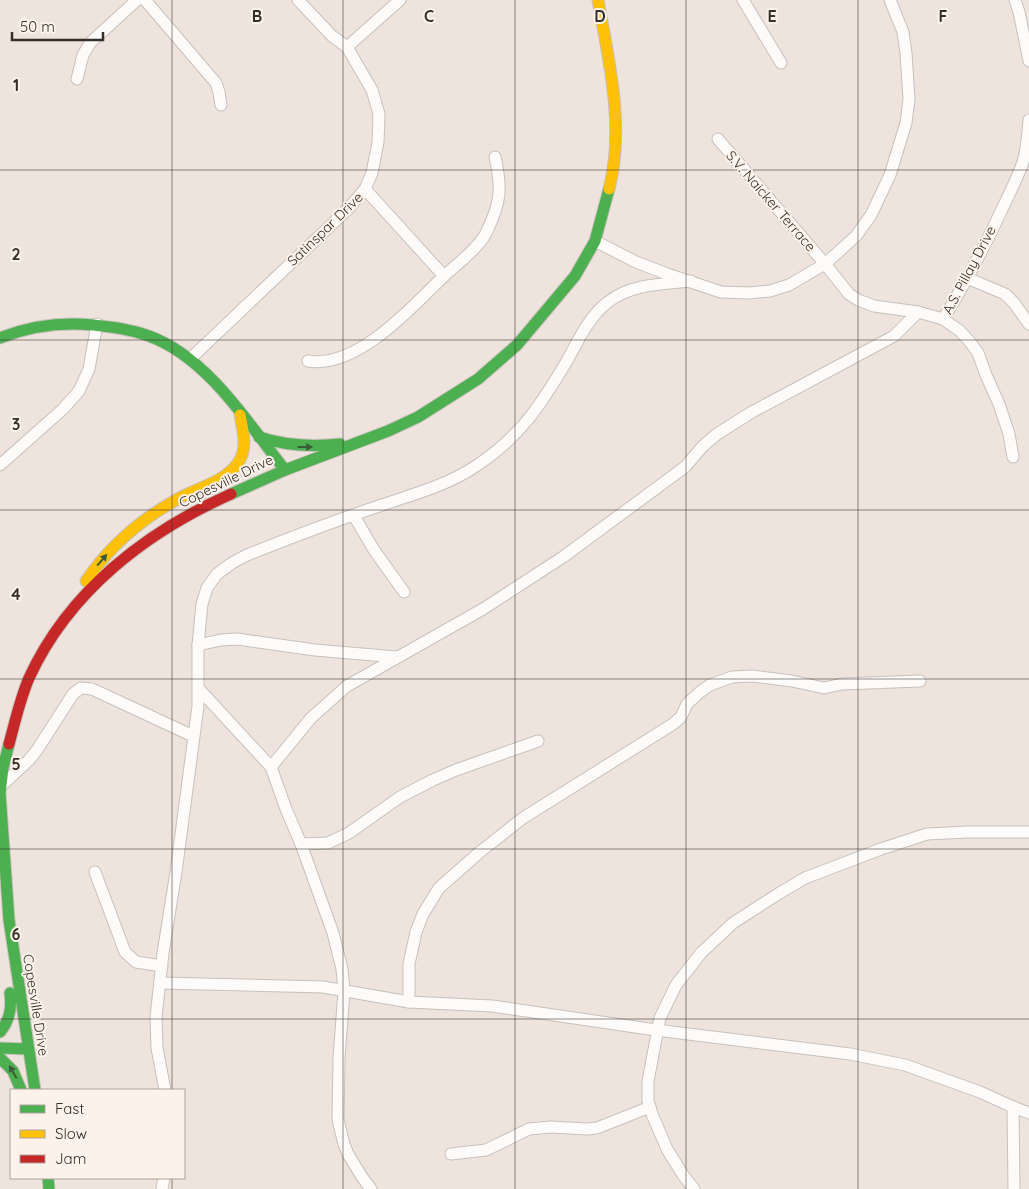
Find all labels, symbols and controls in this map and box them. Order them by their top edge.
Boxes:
text: B [252,6,262,26]
text: C [424,6,434,26]
text: D [594,6,606,26]
text: E [767,6,777,26]
text: F [939,6,948,26]
scale bar [12,10,104,42]
text: 50 m [20,17,55,36]
text: 1 [13,75,19,95]
street label: S.V. Naicker Terrace [722,147,820,255]
street label: Satinspar Drive [283,188,367,270]
street label: A.S. Pillay Drive [938,223,1000,317]
text: 2 [11,244,21,264]
text: 3 [12,414,20,434]
one-way arrow [297,443,313,451]
street label: Copesville Drive [176,450,276,512]
one-way arrow [96,554,107,567]
text: 4 [11,584,21,604]
text: 5 [11,754,21,774]
text: 6 [12,924,21,944]
street label: Copesville Drive [19,953,53,1057]
one-way arrow [8,1066,17,1079]
legend [10,1089,185,1179]
text: Fast [55,1099,84,1118]
text: Slow [55,1124,87,1143]
text: Jam [55,1149,86,1168]

